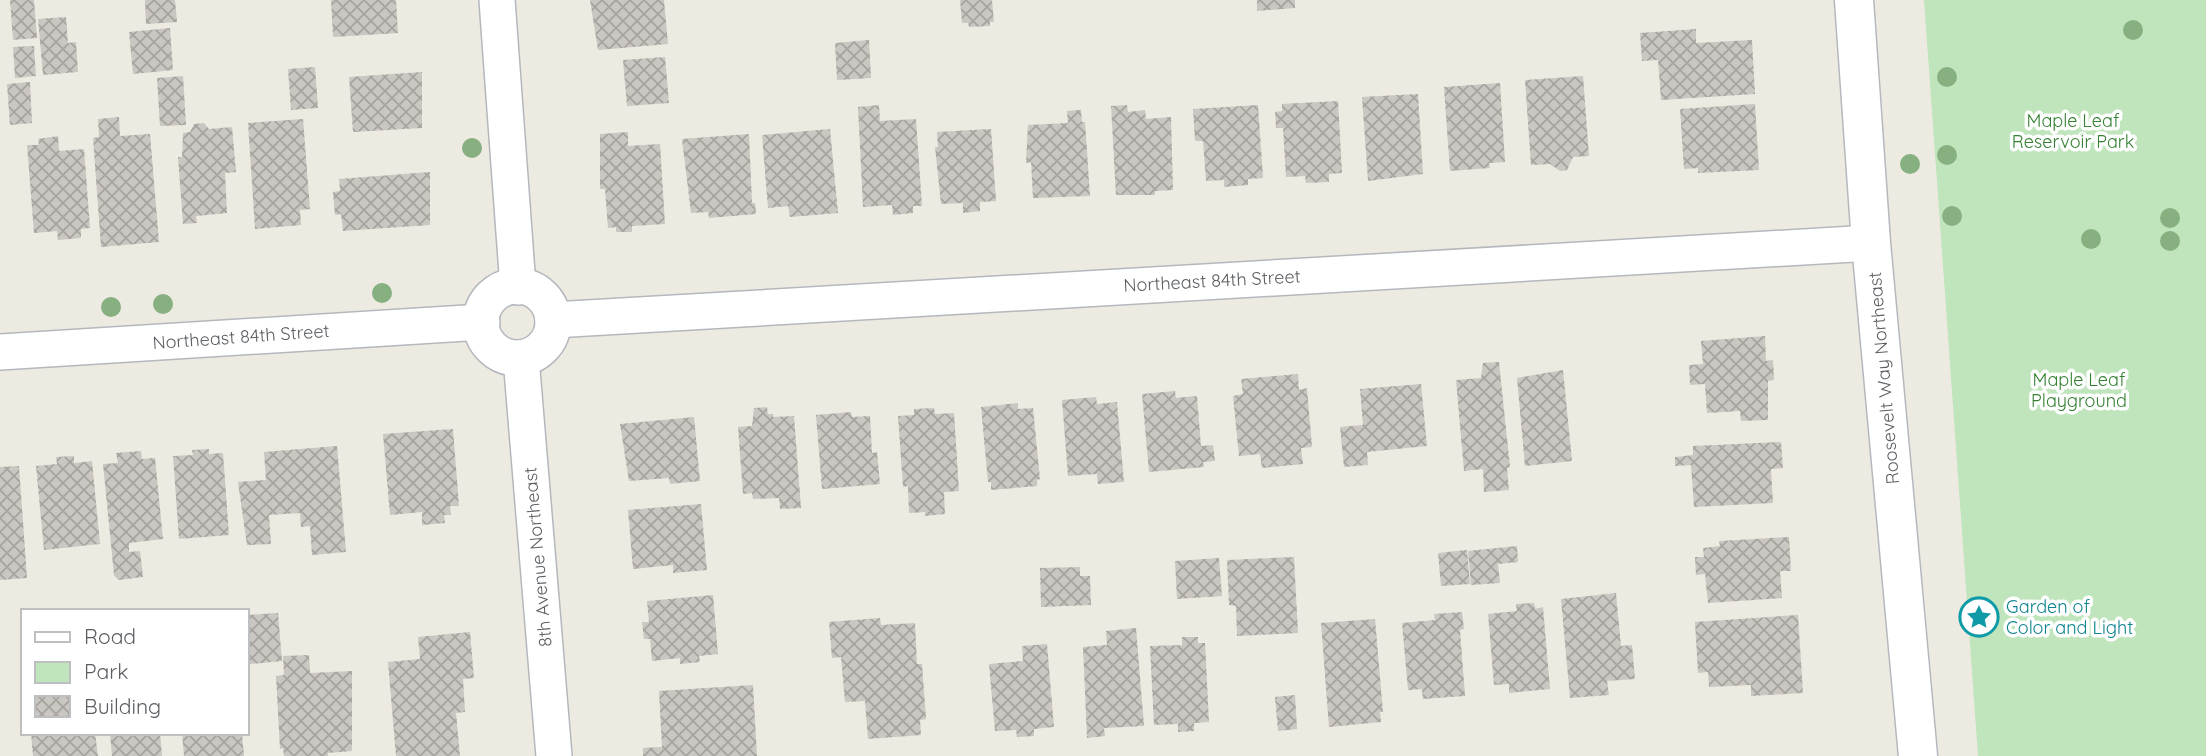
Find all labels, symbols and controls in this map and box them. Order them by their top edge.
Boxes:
park label: Maple Leaf Reservoir Park [2012,109,2134,153]
street label: Northeast 84th Street [1123,264,1301,297]
street label: Roosevelt Way Northeast [1863,271,1904,485]
street label: Northeast 84th Street [152,319,330,354]
park label: Maple Leaf Playground [2031,368,2127,412]
street label: 8th Avenue Northeast [518,466,557,648]
place label: Garden of Color and Light [2006,595,2133,639]
place icon: Garden of Color and Light [1958,596,2000,638]
legend [21,609,248,735]
text: Road [84,623,136,649]
text: Park [84,658,128,684]
text: Building [84,693,161,719]

